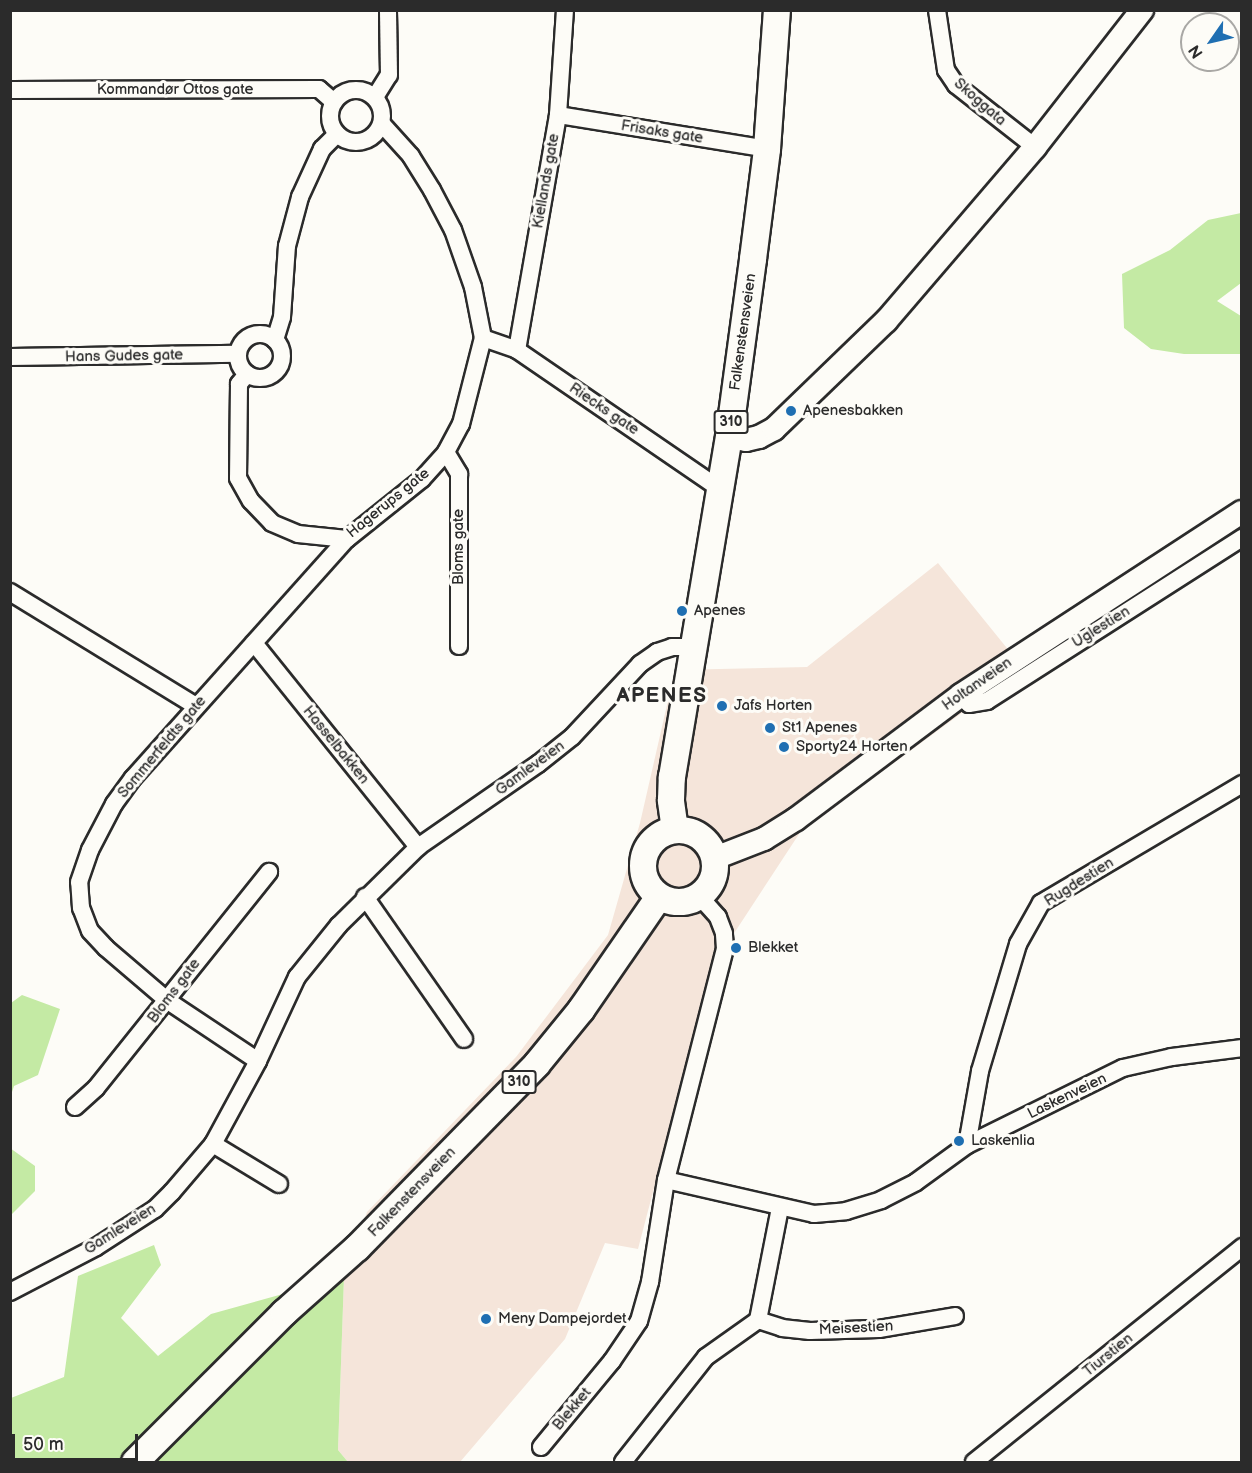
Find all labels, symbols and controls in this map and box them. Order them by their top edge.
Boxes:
north arrow [1180,12,1240,72]
text: N [1185,41,1208,62]
street label: Skoggata [950,74,1010,130]
street label: Kommandør Ottos gate [97,81,253,99]
street label: Frisaks gate [620,117,704,147]
street label: Kiellands gate [529,132,563,230]
street label: Falkenstensveien [726,272,760,392]
street label: Hans Gudes gate [65,346,183,366]
street label: Riecks gate [566,379,642,439]
place label: Apenesbakken [803,402,903,420]
marker: Apenesbakken [784,404,798,418]
road number: 310 [713,411,749,433]
street label: Hagerups gate [343,464,433,542]
street label: Bloms gate [450,509,468,585]
place label: Apenes [694,602,746,620]
street label: Uglestien [1069,602,1133,652]
marker: Apenes [675,604,689,618]
street label: Holtanveien [939,653,1015,715]
district label: APENES [617,683,707,709]
street label: Sommerfeldts gate [114,692,210,802]
place label: Jafs Horten [734,697,812,715]
marker: Jafs Horten [715,699,729,713]
street label: Hasselbakken [299,702,373,788]
place label: St1 Apenes [782,719,857,737]
marker: St1 Apenes [763,721,777,735]
street label: Gamleveien [492,737,568,799]
place label: Sporty24 Horten [796,738,908,756]
marker: Sporty24 Horten [777,740,791,754]
street label: Rugdestien [1041,854,1117,910]
place label: Blekket [748,939,798,957]
marker: Blekket [729,941,743,955]
street label: Bloms gate [144,955,204,1027]
street label: Laskenveien [1025,1069,1109,1123]
road number: 310 [501,1071,537,1093]
place label: Laskenlia [971,1132,1035,1150]
marker: Laskenlia [952,1134,966,1148]
street label: Falkenstensveien [365,1143,459,1241]
street label: Gamleveien [81,1200,159,1258]
place label: Meny Dampejordet [498,1310,628,1328]
marker: Meny Dampejordet [479,1312,493,1326]
street label: Meisestien [818,1317,894,1339]
street label: Tiurstien [1080,1330,1136,1380]
street label: Blekket [549,1384,595,1434]
scale bar [15,1422,141,1460]
text: 50 m [23,1434,64,1455]

